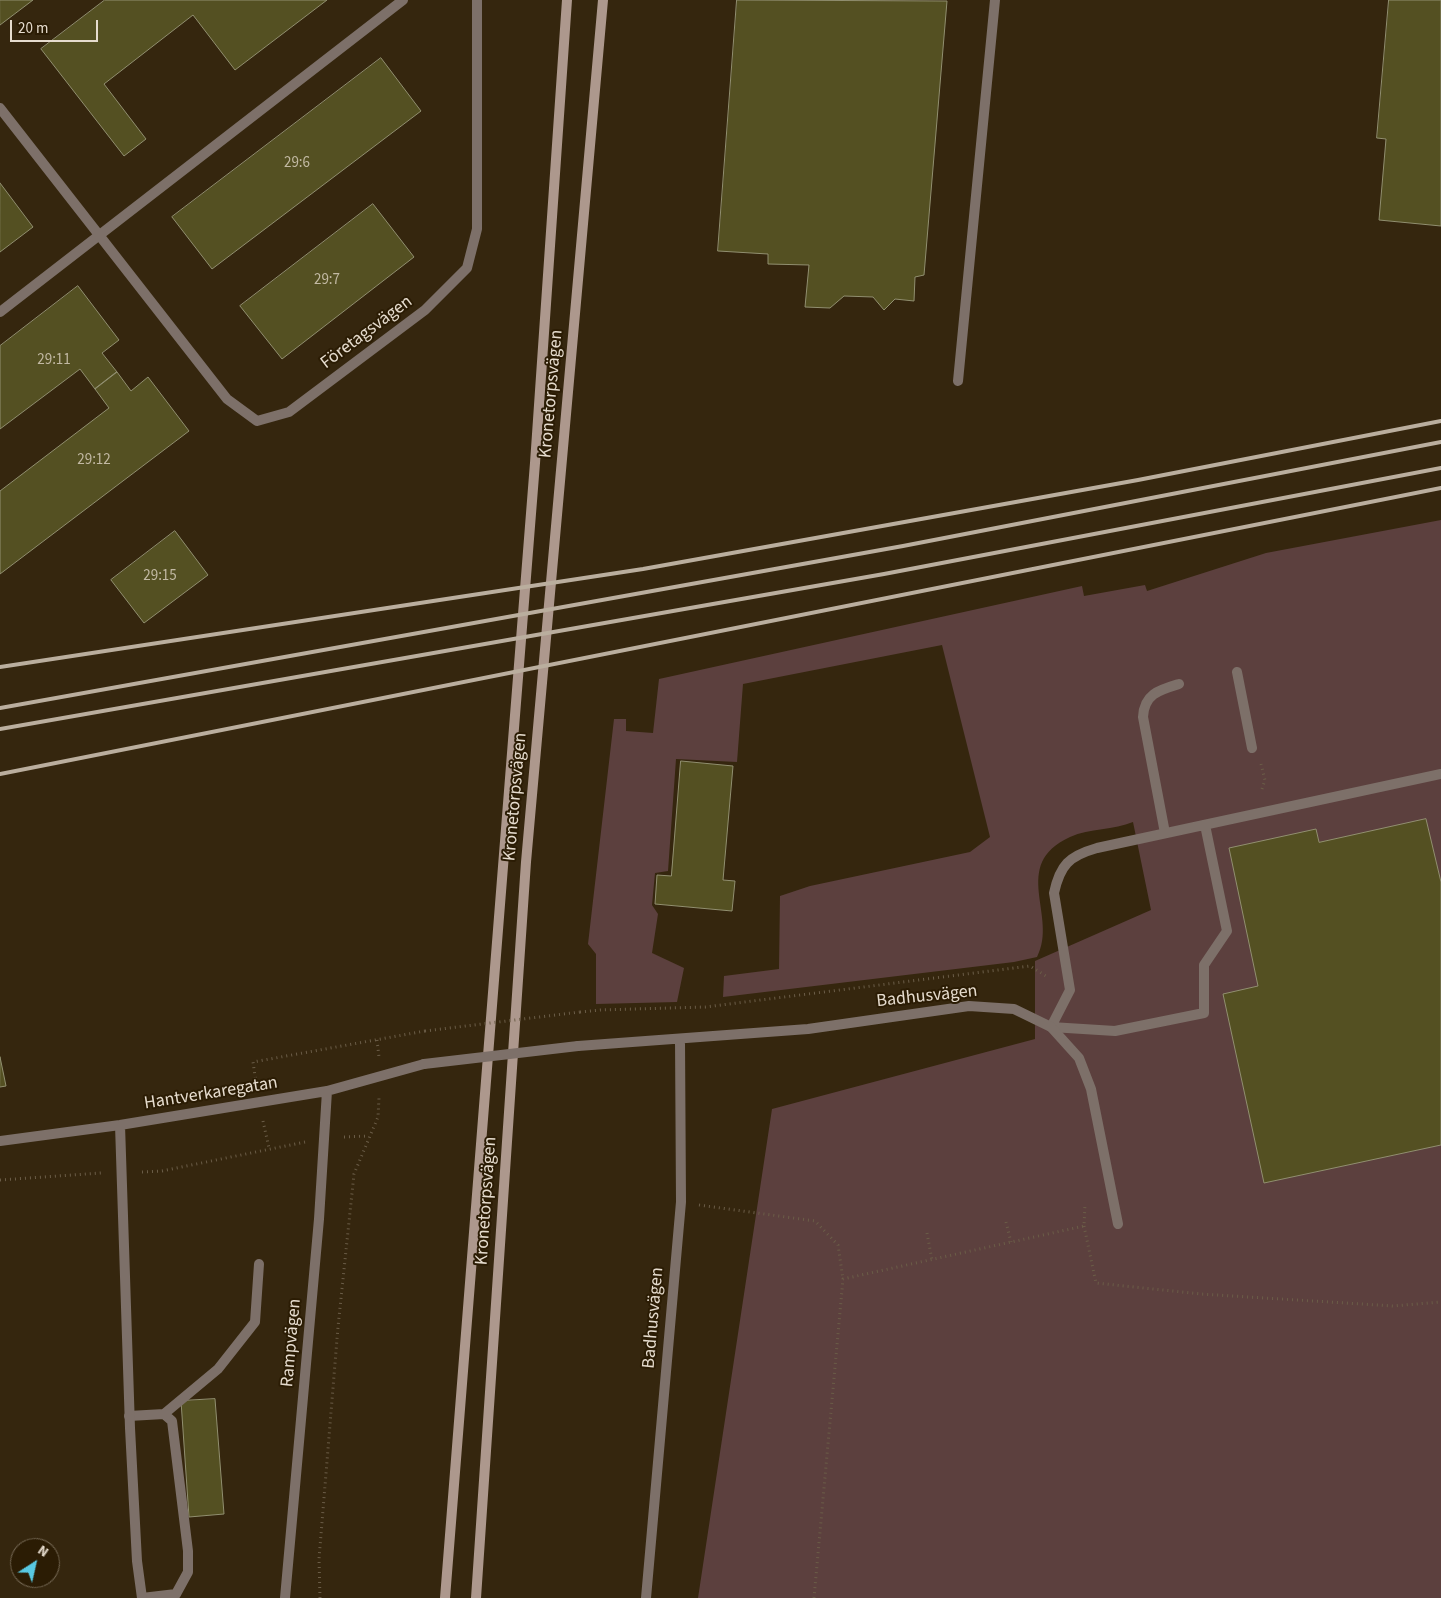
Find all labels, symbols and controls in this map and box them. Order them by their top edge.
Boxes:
scale bar [12,10,100,42]
text: 20 m [18,18,48,39]
house number: 29:6 [284,155,310,173]
house number: 29:7 [314,272,340,290]
street label: Företagsvägen [317,291,417,375]
street label: Kronetorpsvägen [536,329,568,459]
house number: 29:11 [37,352,71,370]
house number: 29:12 [77,452,111,470]
house number: 29:15 [143,568,177,586]
street label: Kronetorpsvägen [500,732,532,862]
street label: Badhusvägen [875,981,979,1013]
street label: Hantverkaregatan [143,1073,279,1115]
street label: Kronetorpsvägen [472,1136,502,1266]
street label: Badhusvägen [639,1267,669,1369]
street label: Rampvägen [277,1298,307,1388]
north arrow [10,1538,60,1588]
text: N [33,1541,53,1562]

